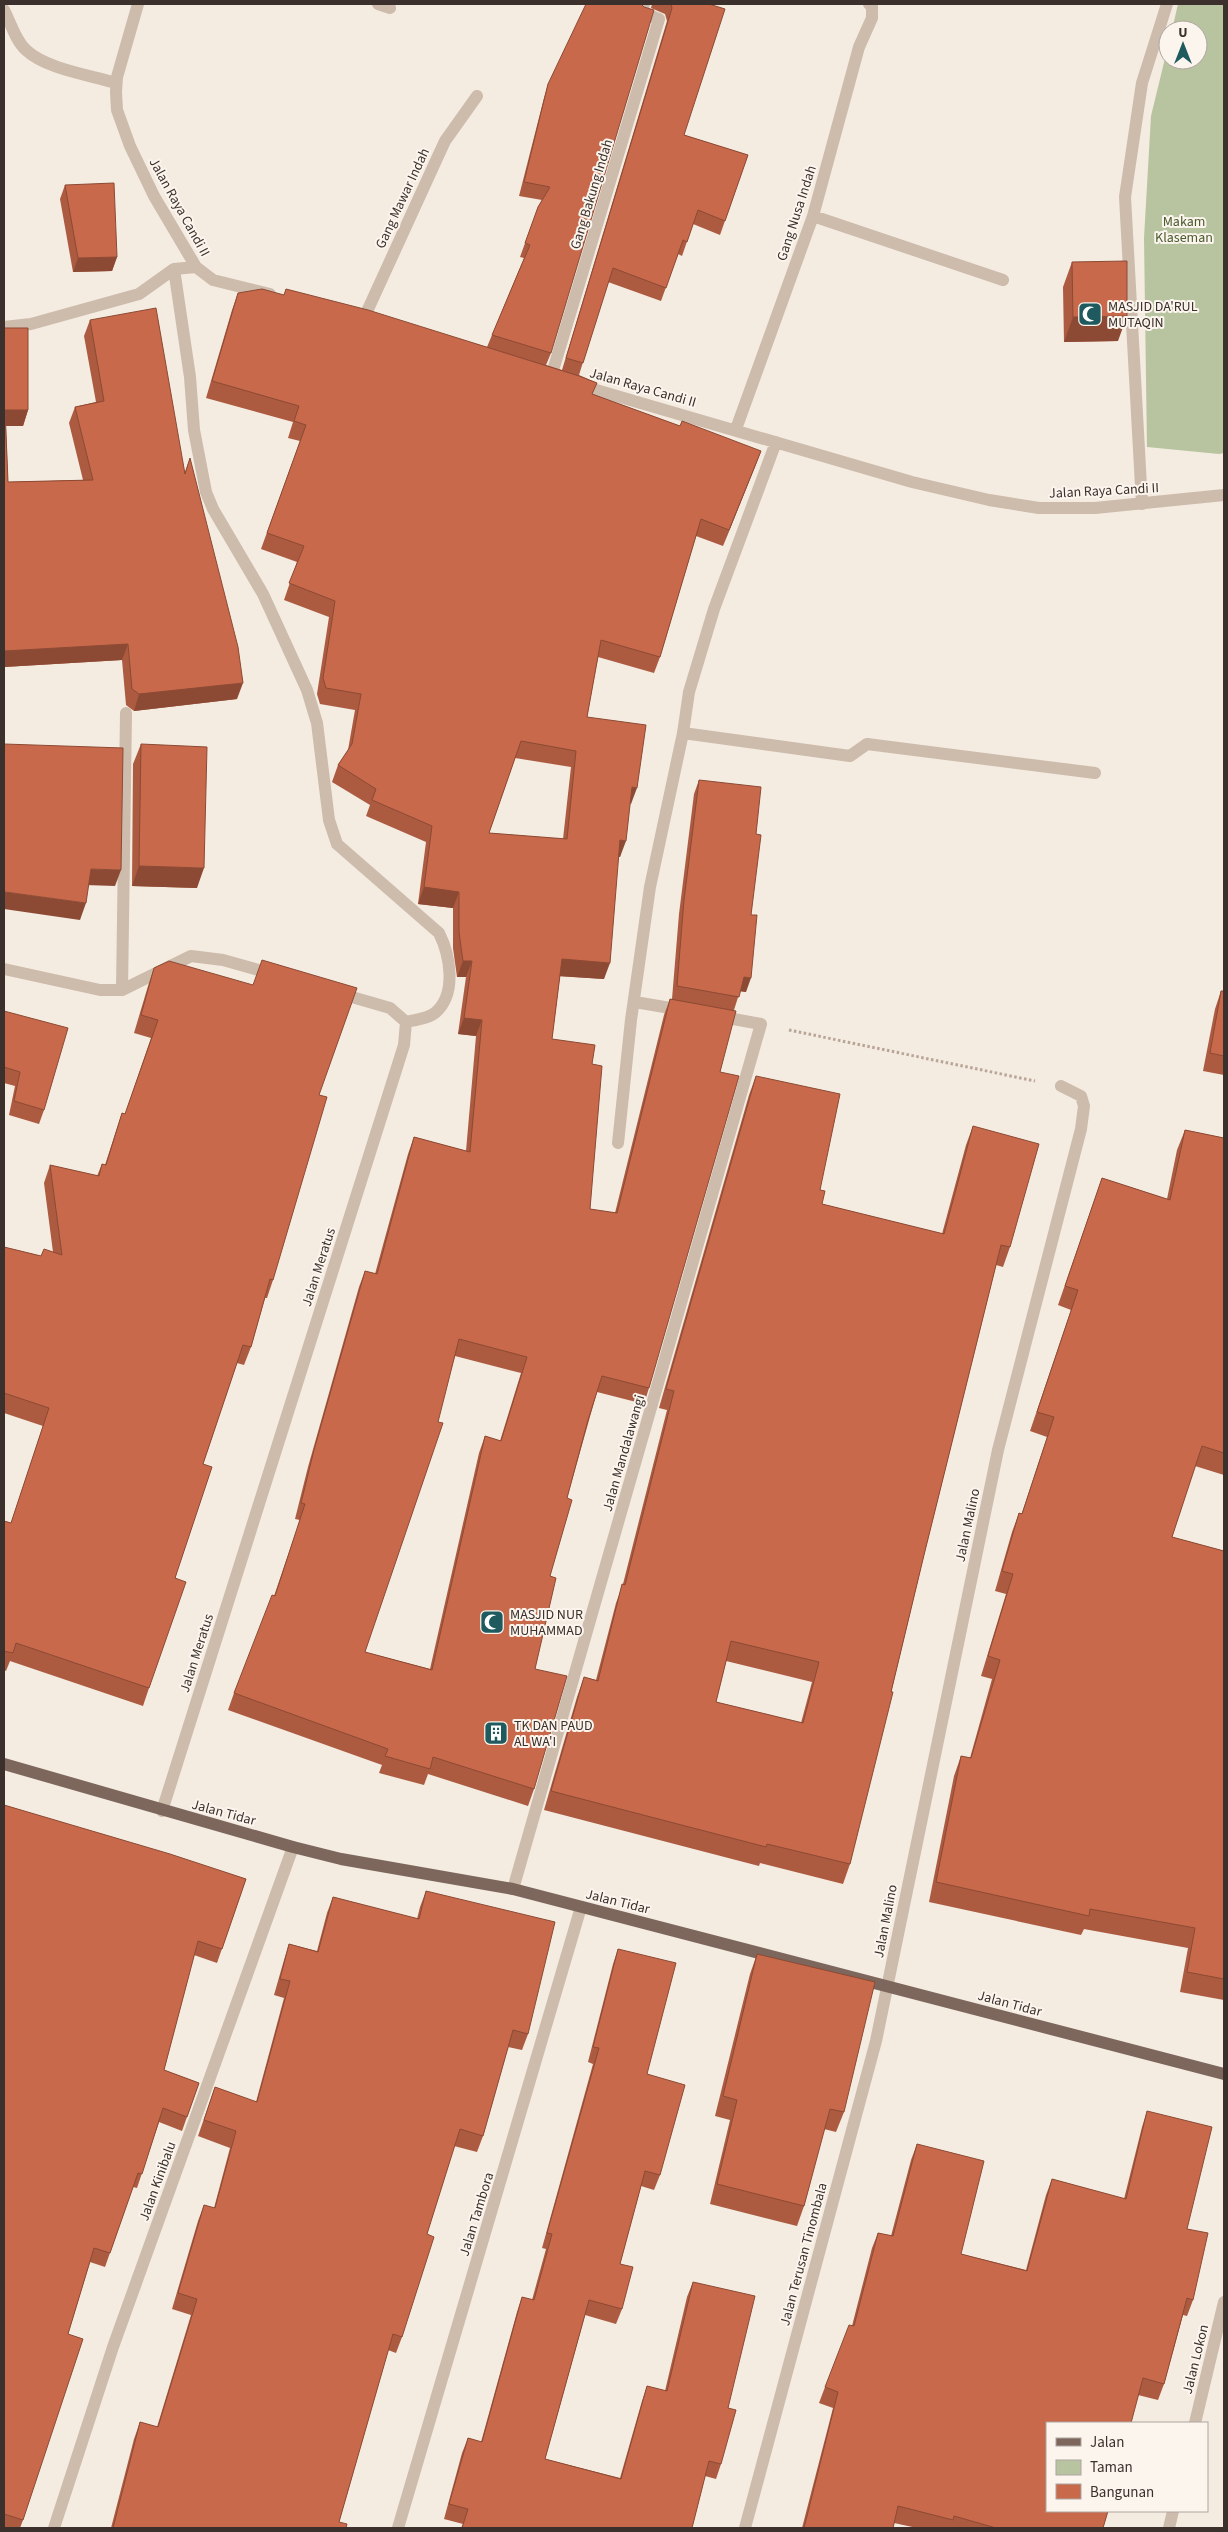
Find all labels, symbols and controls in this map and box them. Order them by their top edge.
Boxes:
north arrow [1158,20,1208,70]
text: U [1178,23,1188,43]
street label: Gang Bakung Indah [566,137,618,252]
street label: Gang Mawar Indah [371,145,435,252]
street label: Jalan Raya Candi II [144,155,215,260]
street label: Gang Nusa Indah [772,163,822,264]
park label: Makam Klaseman [1155,212,1213,248]
place label: MASJID DA'RUL MUTAQIN [1108,297,1198,333]
mosque icon: MASJID DA'RUL MUTAQIN [1077,301,1103,327]
street label: Jalan Raya Candi II [587,363,698,413]
street label: Jalan Raya Candi II [1049,478,1160,504]
street label: Jalan Meratus [297,1225,341,1309]
street label: Jalan Mandalawangi [598,1393,650,1514]
street label: Jalan Malino [950,1487,985,1564]
place label: MASJID NUR MUHAMMAD [510,1605,583,1641]
mosque icon: MASJID NUR MUHAMMAD [479,1609,505,1635]
street label: Jalan Meratus [175,1611,219,1695]
place label: TK DAN PAUD AL WA'I [514,1716,593,1752]
building icon: TK DAN PAUD AL WA'I [483,1720,509,1746]
street label: Jalan Tidar [190,1795,258,1831]
street label: Jalan Malino [869,1883,903,1960]
street label: Jalan Tidar [584,1884,652,1920]
street label: Jalan Tidar [976,1986,1044,2022]
street label: Jalan Kinibalu [134,2139,182,2224]
street label: Jalan Tambora [455,2170,499,2259]
street label: Jalan Terusan Tinombala [775,2181,833,2328]
street label: Jalan Lokon [1178,2322,1214,2396]
legend [1046,2422,1208,2512]
text: Jalan [1090,2432,1124,2453]
text: Taman [1090,2457,1133,2478]
text: Bangunan [1090,2482,1154,2503]

